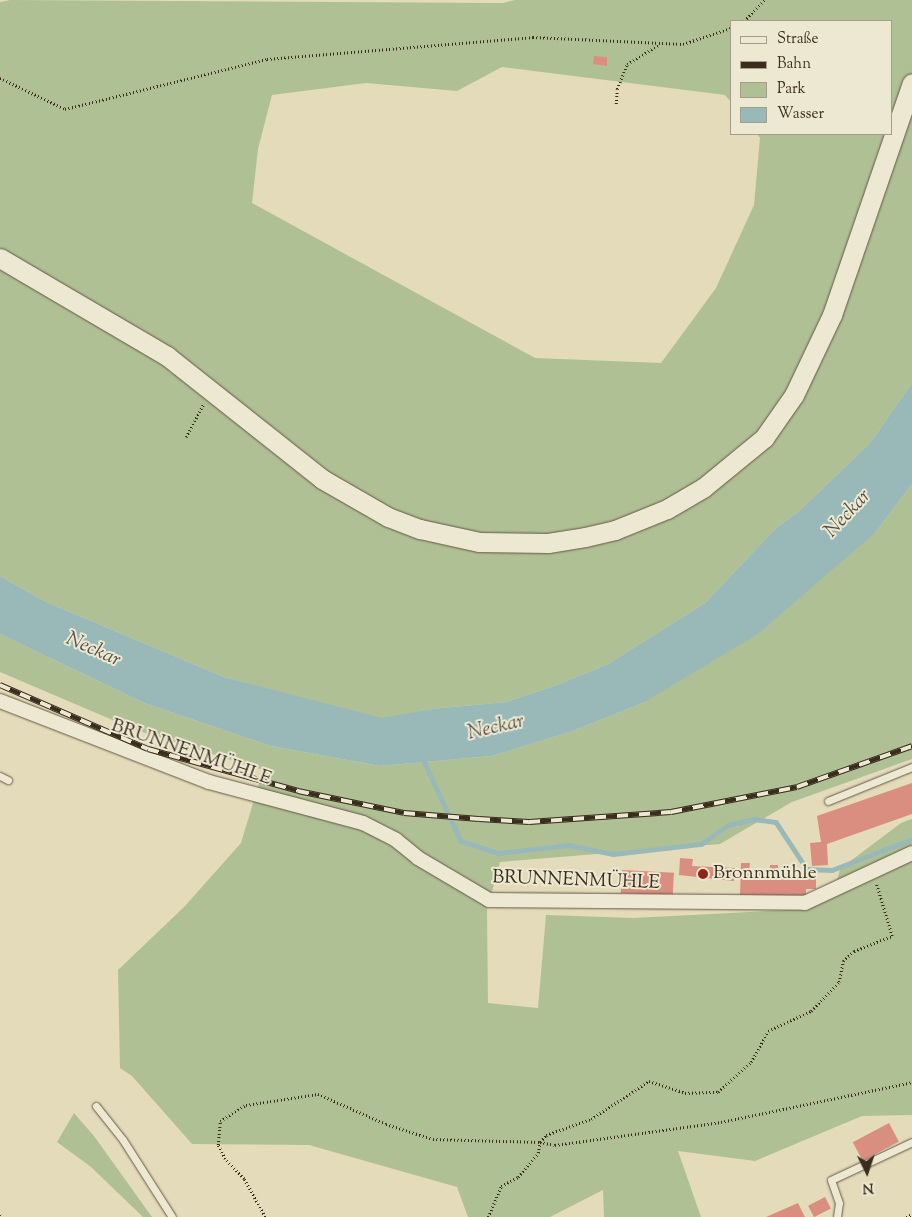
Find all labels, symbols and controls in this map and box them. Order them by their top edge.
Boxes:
legend [730,20,892,135]
text: Straße [777,29,819,50]
text: Bahn [777,54,811,75]
text: Park [777,79,806,100]
text: Wasser [777,104,824,125]
water label: Neckar [820,485,876,543]
water label: Neckar [62,627,124,673]
water label: Neckar [465,710,527,746]
street label: BRUNNENMÜHLE [108,715,274,791]
place label: Bronnmühle [713,863,817,885]
street label: BRUNNENMÜHLE [492,867,660,895]
marker: Bronnmühle [697,868,709,880]
north arrow [842,1147,892,1197]
text: N [862,1177,874,1197]

